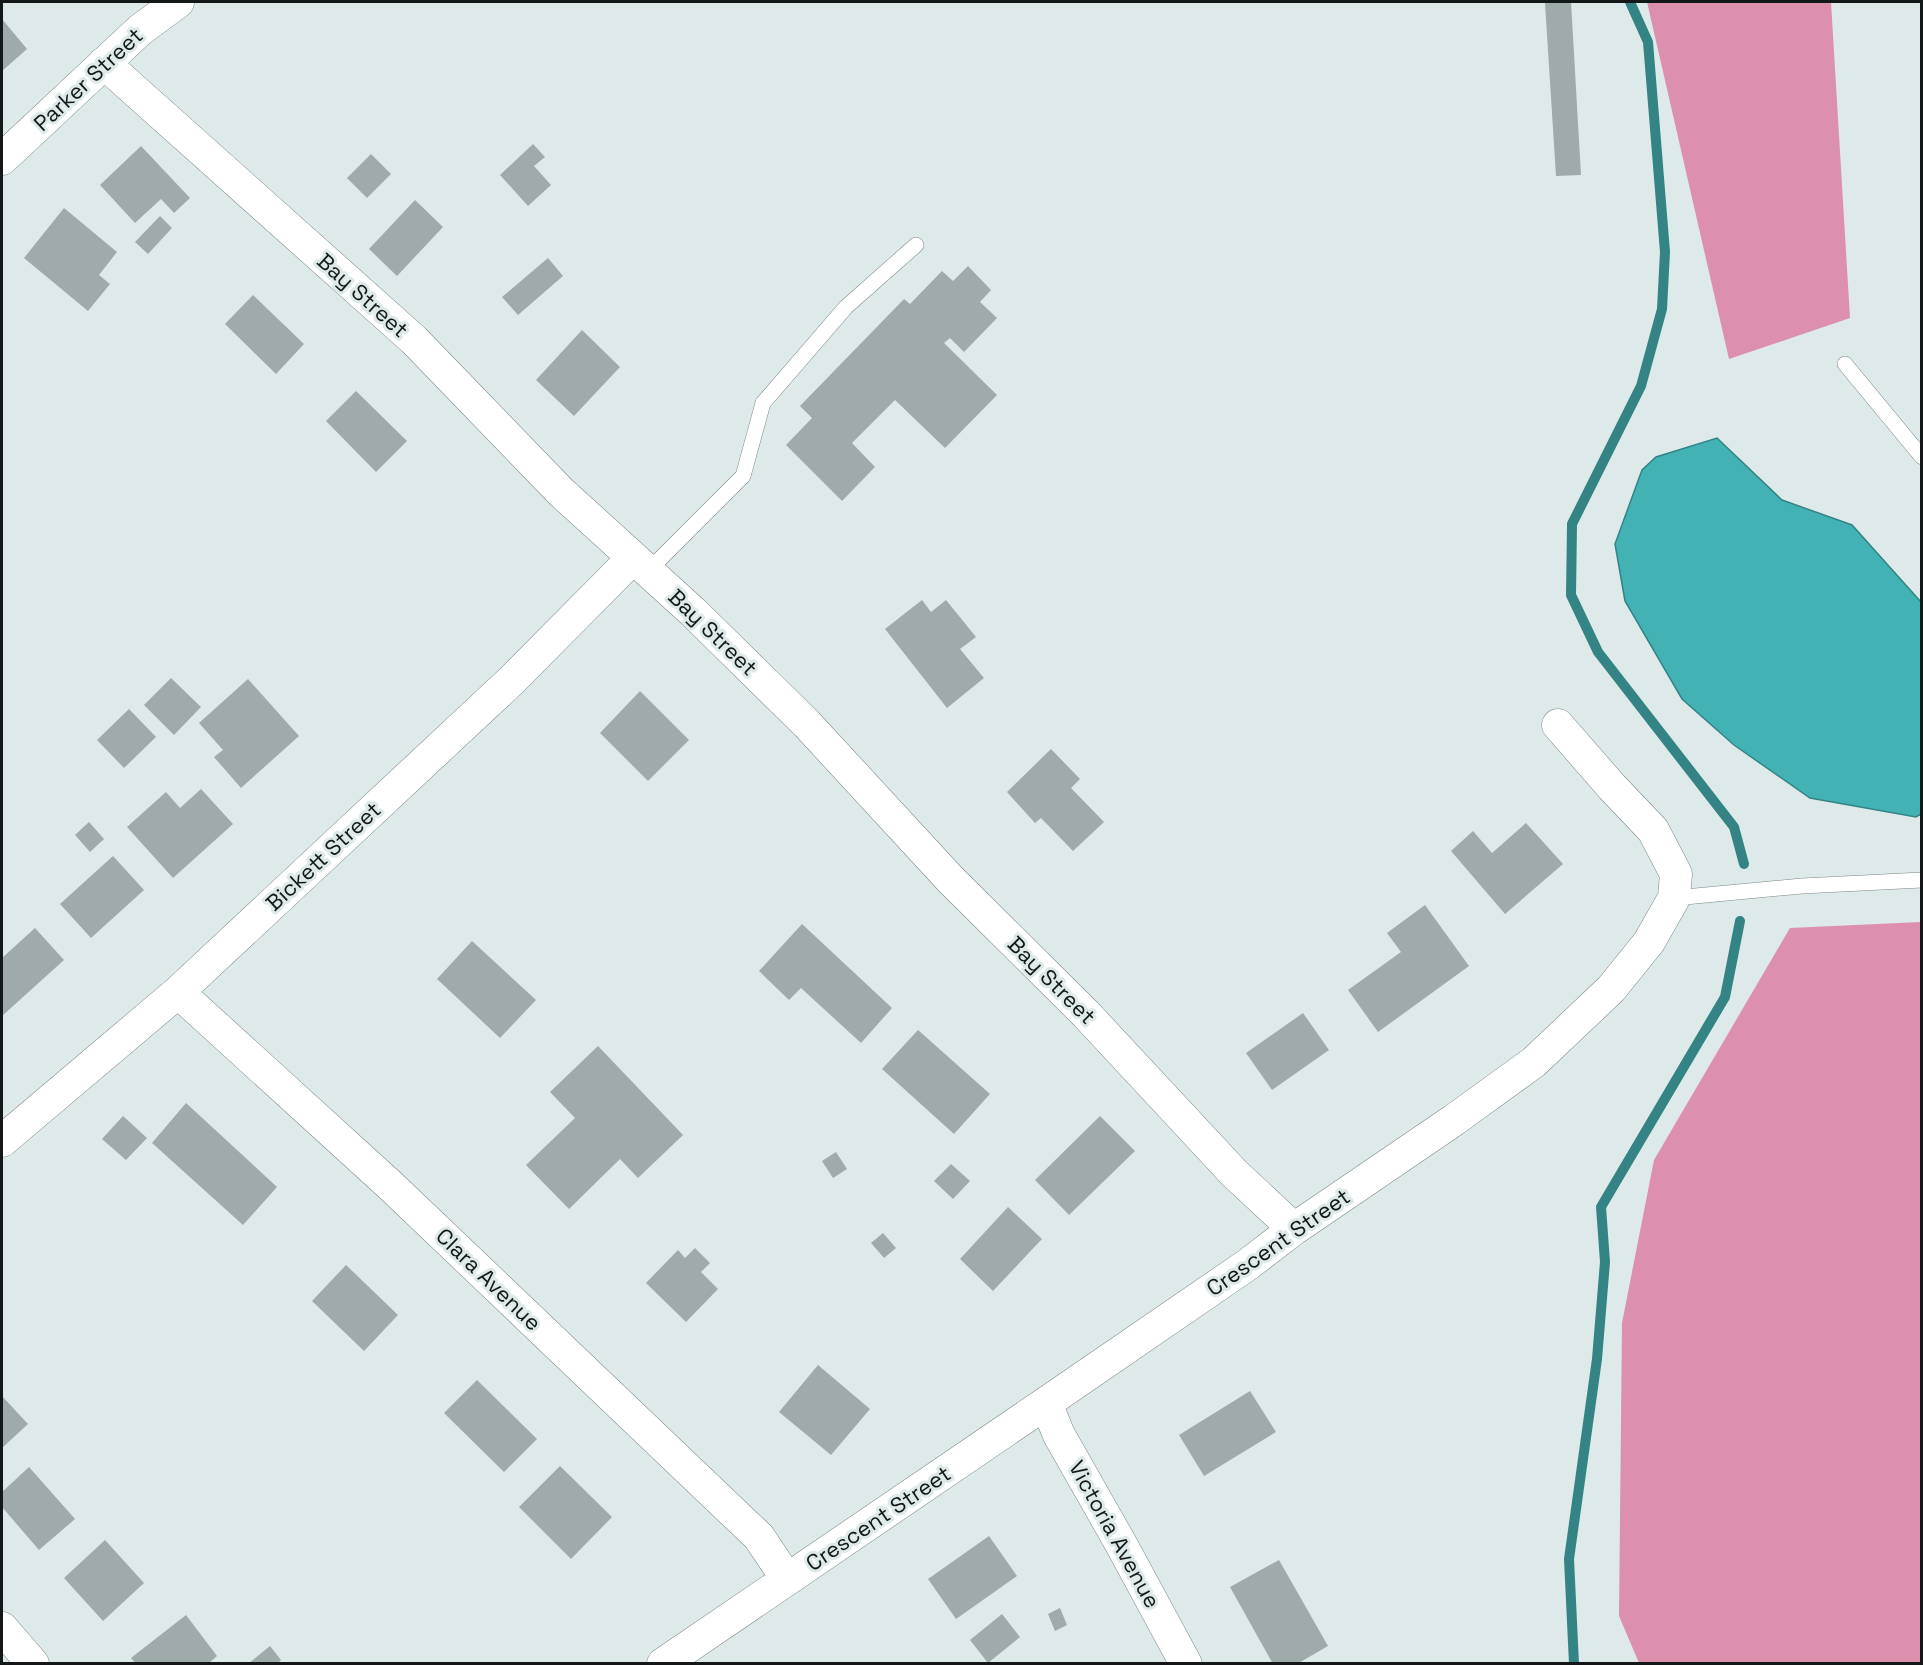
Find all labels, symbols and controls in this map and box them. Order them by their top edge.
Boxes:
street label: Parker Street [27,21,149,137]
street label: Bay Street [312,247,414,343]
street label: Bay Street [663,583,763,681]
street label: Bickett Street [260,795,386,917]
street label: Bay Street [1002,930,1102,1030]
street label: Crescent Street [1201,1182,1355,1302]
street label: Clara Avenue [430,1222,548,1336]
street label: Victoria Avenue [1063,1455,1167,1613]
street label: Crescent Street [800,1459,956,1577]

